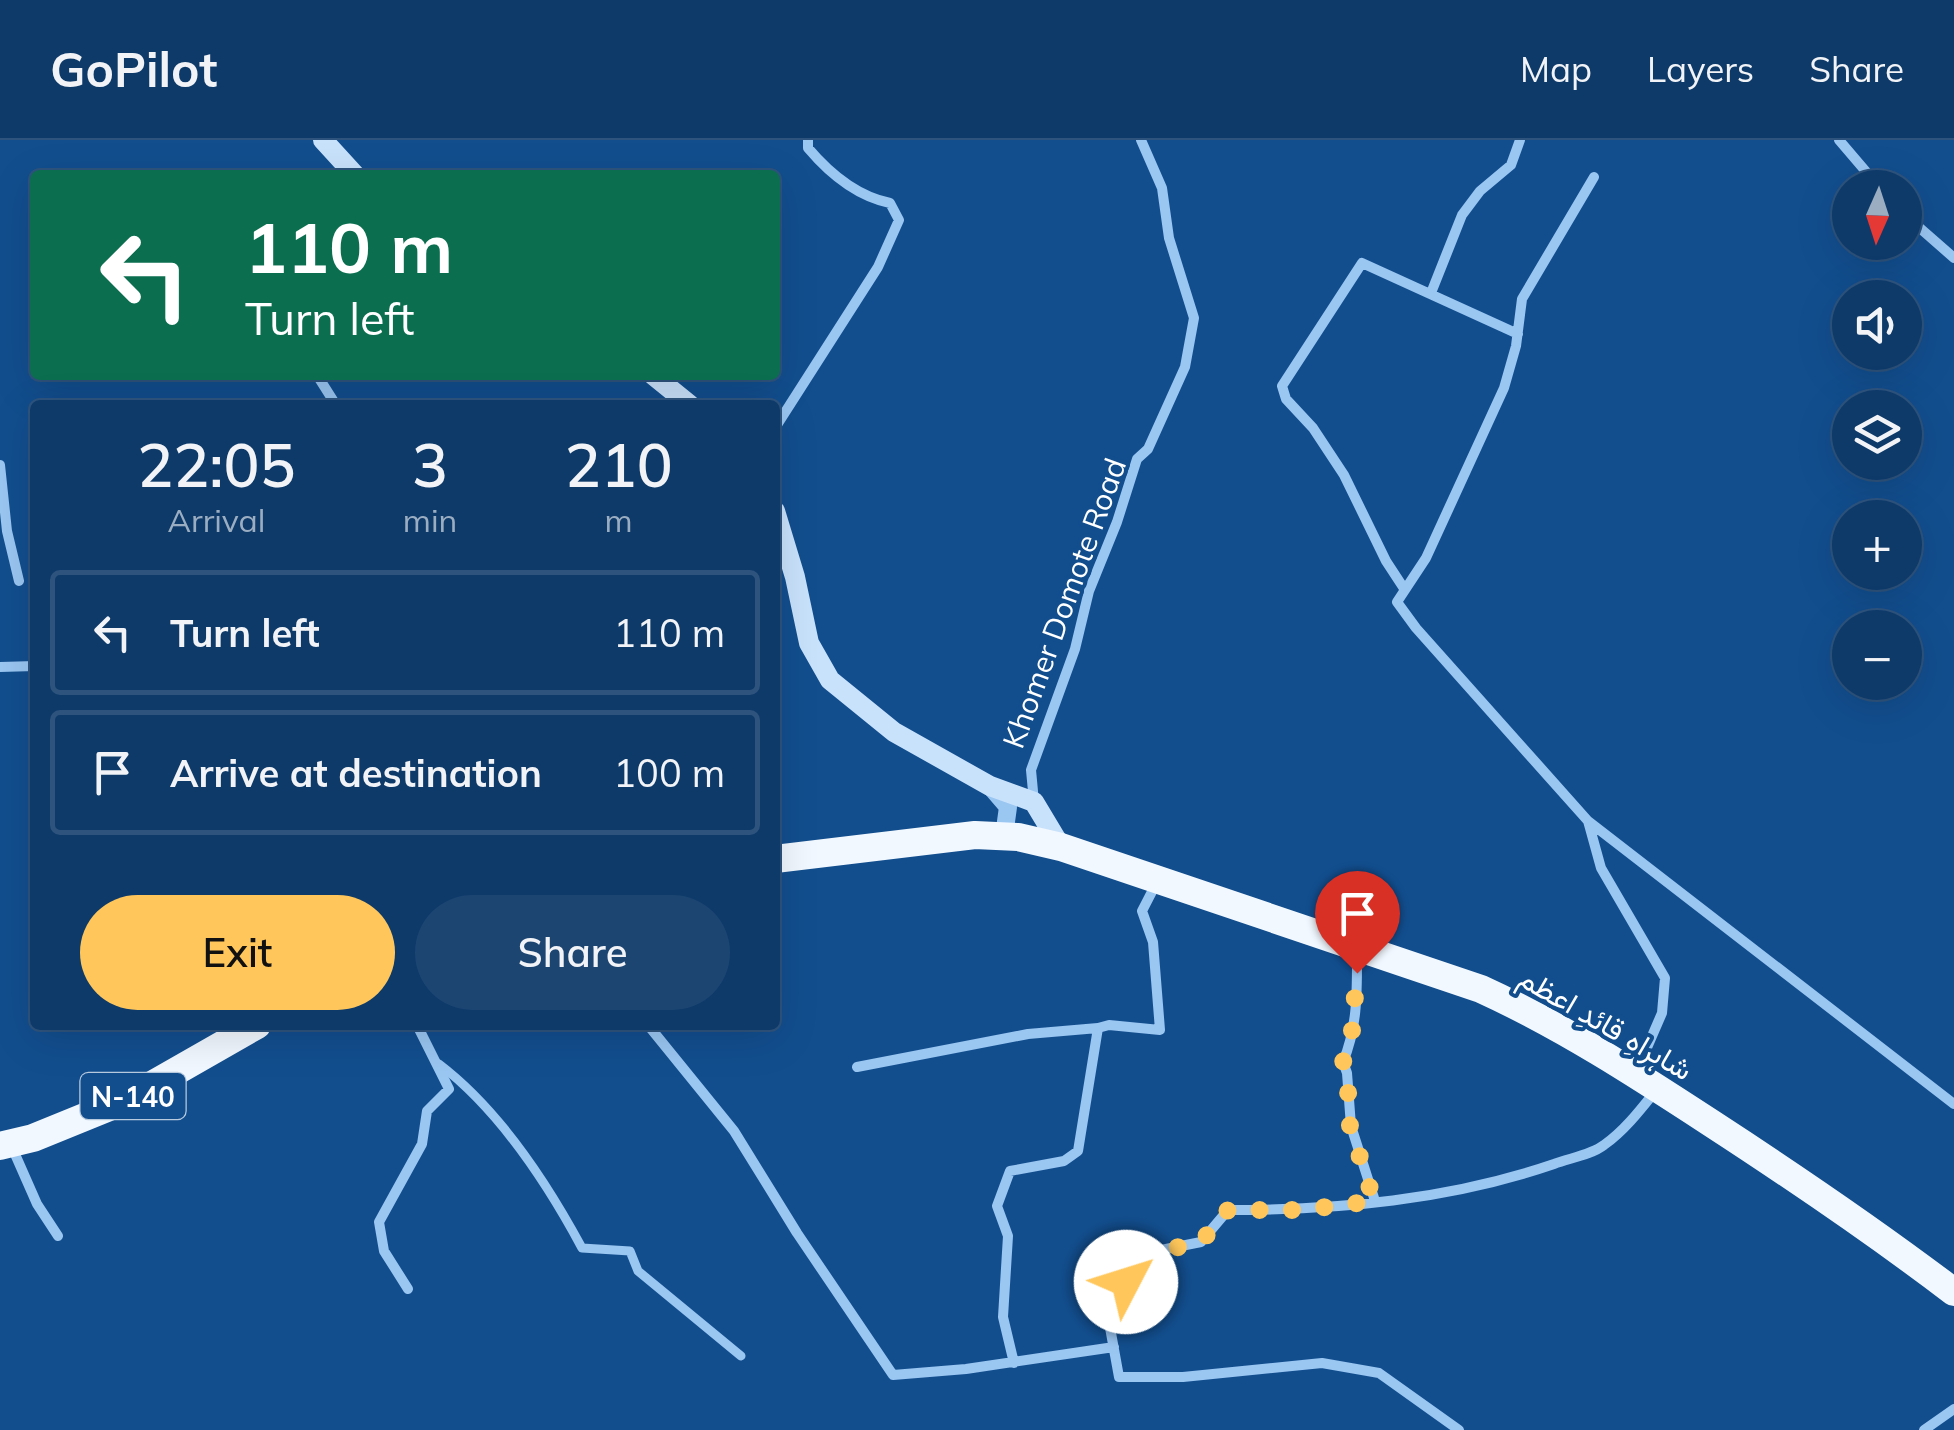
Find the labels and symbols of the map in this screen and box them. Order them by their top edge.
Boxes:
north arrow [1832,170,1922,260]
street label: Khomer Domote Road [994,453,1134,753]
pin [1315,871,1400,974]
street label: شاہراہِ قائدِ اعظم [1512,958,1700,1089]
road number: N-140 [80,1073,186,1119]
position arrow [1074,1230,1178,1334]

